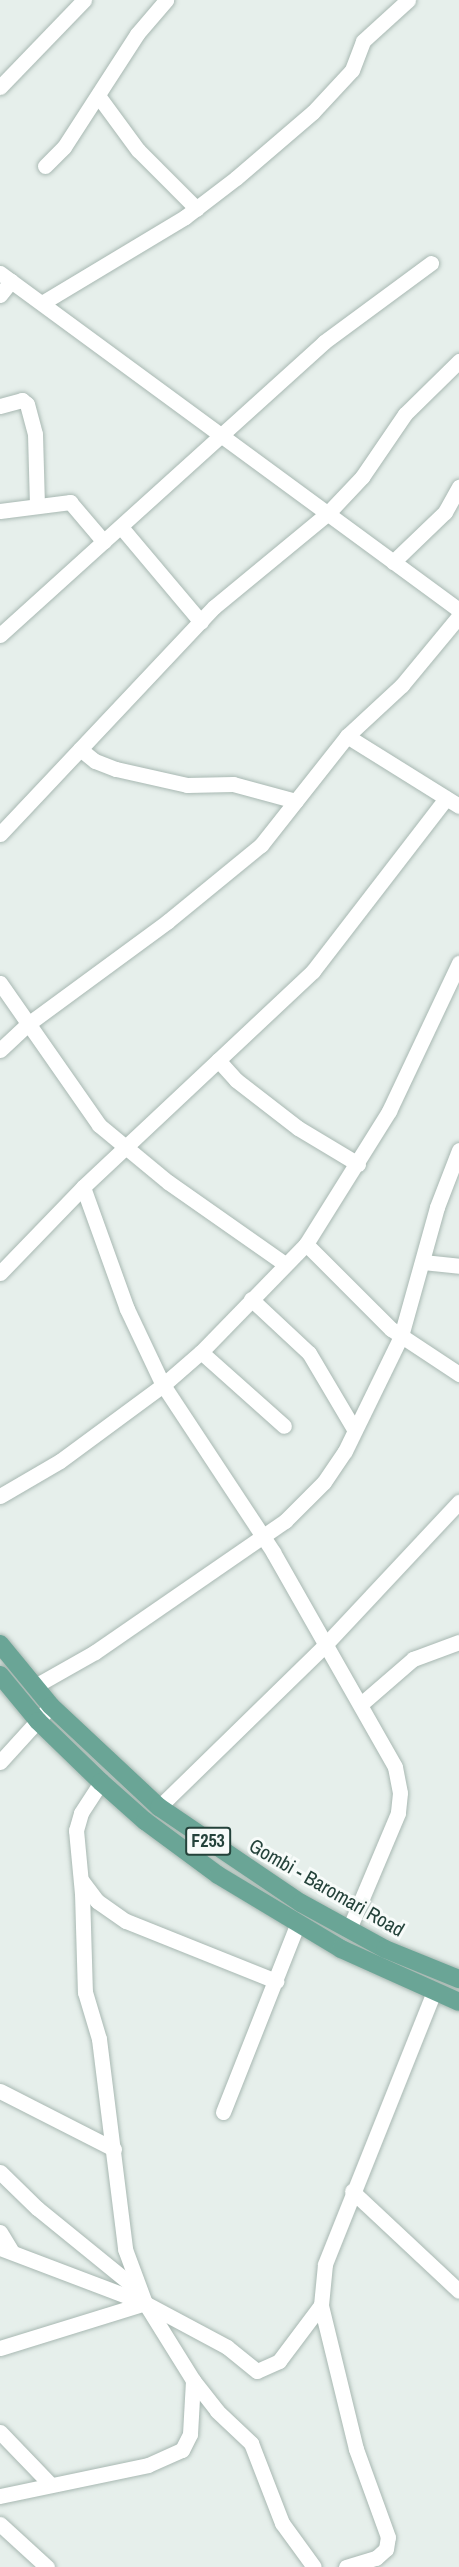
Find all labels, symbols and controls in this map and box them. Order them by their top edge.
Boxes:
road number: F253 [184,1826,232,1856]
street label: Gombi - Baromari Road [245,1833,409,1941]

